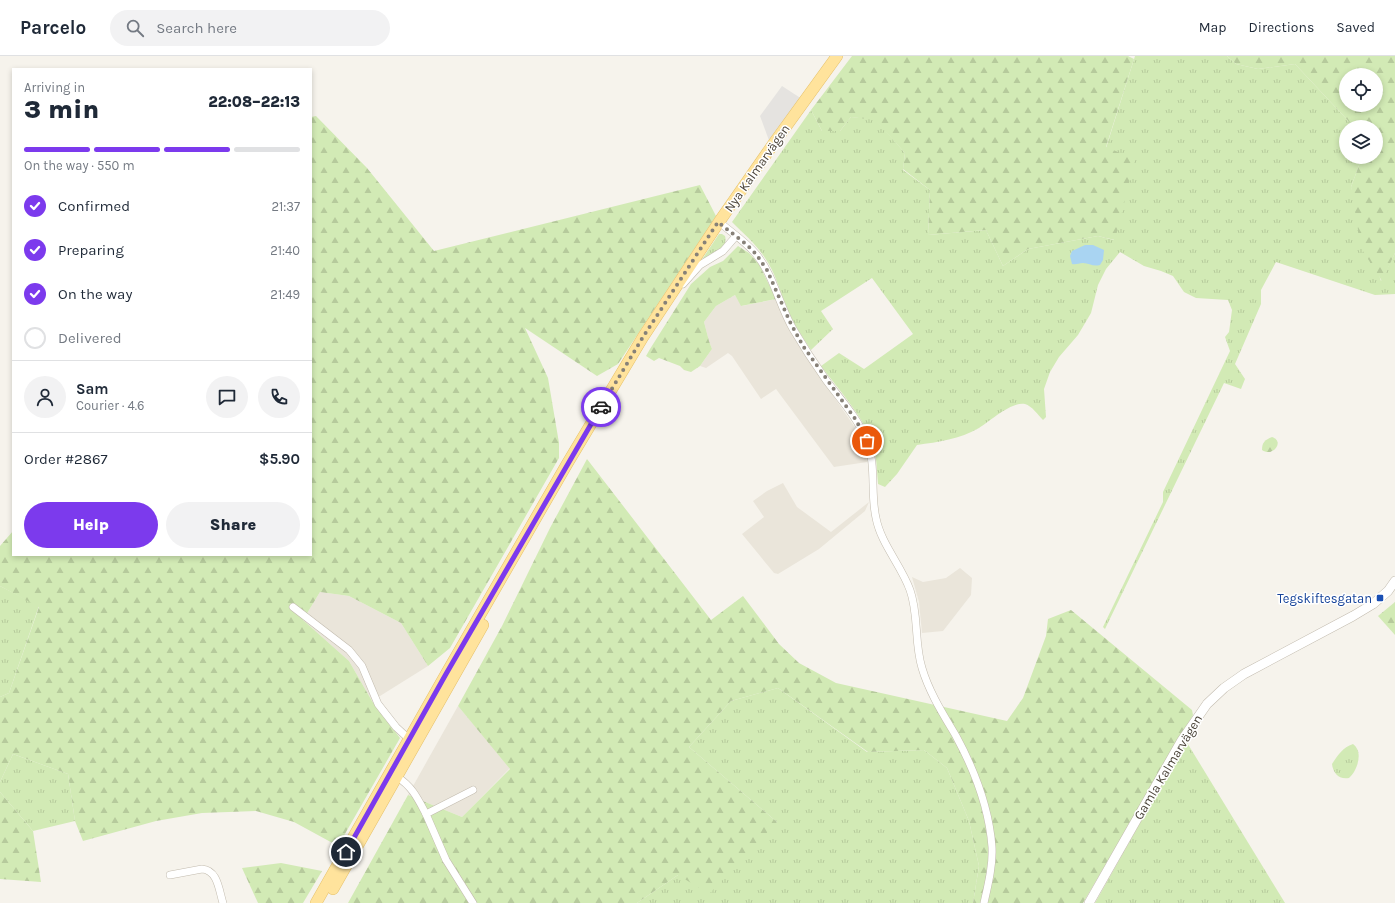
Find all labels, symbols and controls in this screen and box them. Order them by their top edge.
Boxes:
search box [110,10,390,46]
text: Parcelo [20,17,86,39]
icon: search [124,17,146,39]
text: Search here [156,19,237,37]
text: Map [1199,19,1227,36]
text: Directions [1249,19,1314,36]
text: Saved [1336,19,1375,36]
map controls [1339,68,1383,164]
button: locate [1339,68,1383,112]
text: Arriving in [24,80,85,95]
text: 22:08–22:13 [208,93,300,111]
text: 3 min [24,94,99,125]
button: layers [1339,120,1383,164]
street label: Nya Kalmarvägen [721,121,793,215]
text: On the way · 550 m [24,158,135,173]
icon: check [24,195,46,217]
text: Confirmed [58,197,130,215]
text: 21:37 [271,199,300,214]
icon: check [24,239,46,261]
text: Preparing [58,241,124,259]
text: 21:40 [270,243,300,258]
icon: check [24,283,46,305]
text: On the way [58,285,132,303]
text: 21:49 [270,287,300,302]
text: Delivered [58,329,122,347]
button: person [24,376,66,418]
button: chat [206,376,248,418]
button: phone [258,376,300,418]
text: Sam [76,380,109,398]
courier [581,387,621,427]
icon: car [590,396,612,418]
text: Courier · 4.6 [76,398,144,413]
pin [850,424,884,458]
icon: bag [856,430,878,452]
text: Order #2867 [24,450,108,468]
text: $5.90 [259,450,300,468]
button: Help [24,502,158,548]
button: Share [166,502,300,548]
place label: Tegskiftesgatan [1277,591,1372,606]
marker: Tegskiftesgatan [1375,593,1385,603]
street label: Gamla Kalmarvägen [1131,712,1205,822]
pin [329,835,363,869]
icon: home [335,841,357,863]

